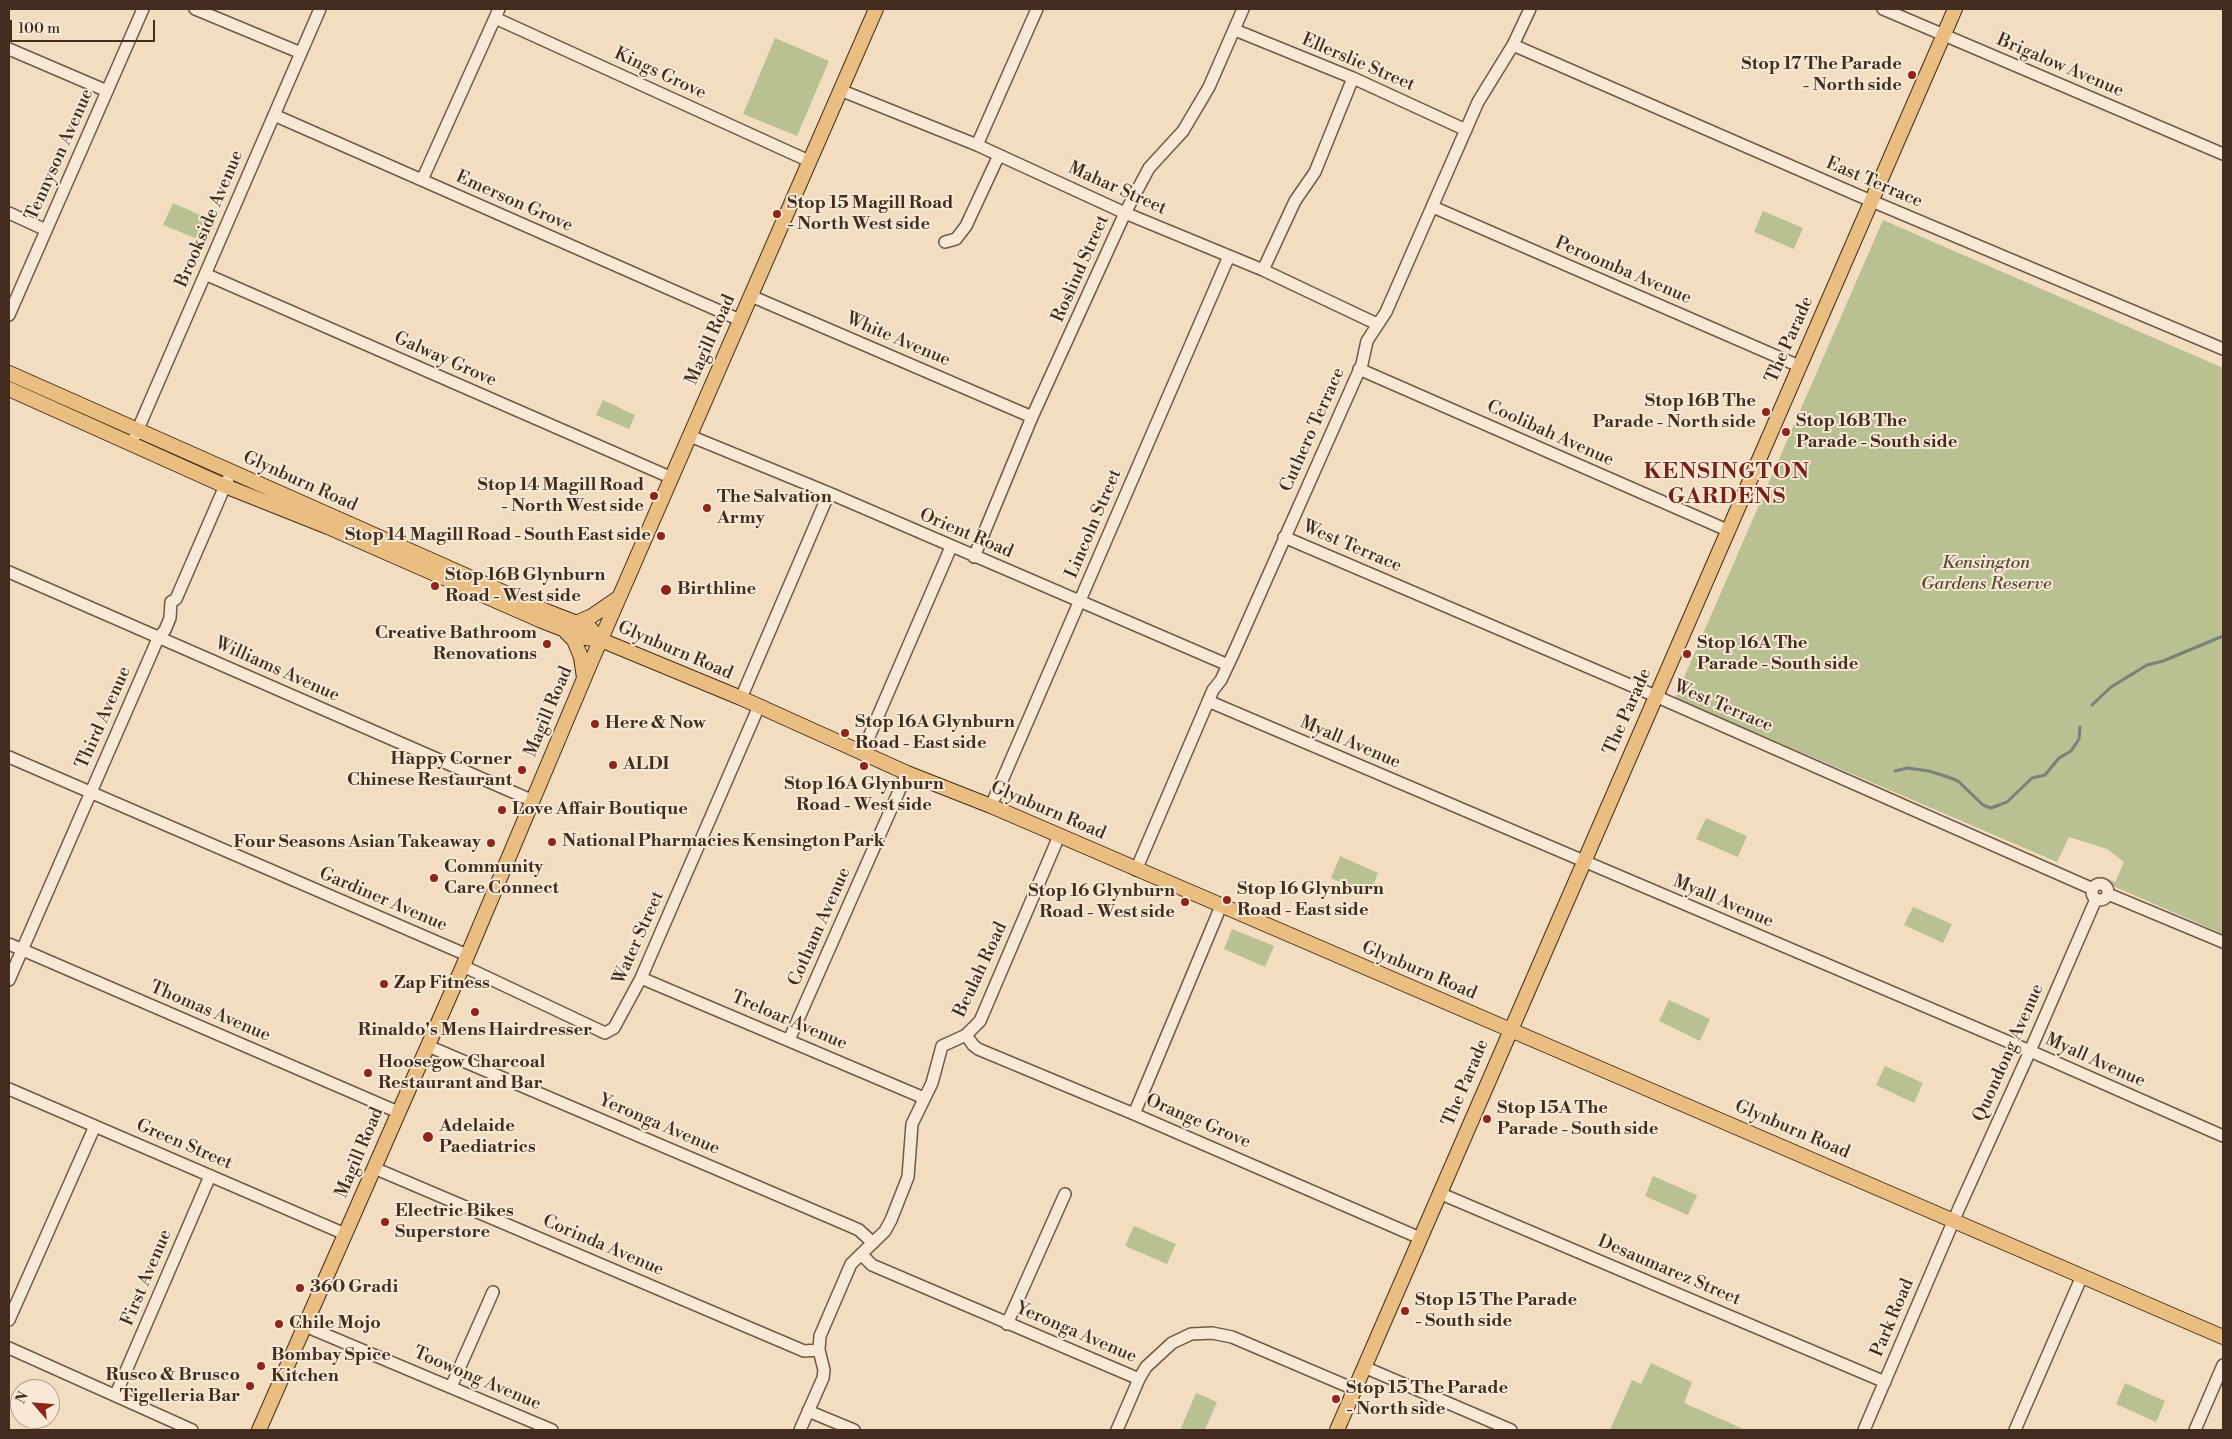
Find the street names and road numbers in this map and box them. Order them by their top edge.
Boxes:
street label: Ellerslie Street [1298,29,1418,97]
street label: Brigalow Avenue [1993,30,2127,102]
street label: Kings Grove [611,43,709,105]
street label: Tennyson Avenue [21,86,99,224]
street label: Brookside Avenue [171,147,249,291]
street label: East Terrace [1822,153,1926,213]
street label: Mahar Street [1065,158,1169,220]
street label: Emerson Grove [452,167,576,237]
street label: Roslind Street [1048,212,1114,326]
street label: Peroomba Avenue [1551,232,1695,310]
street label: Magill Road [682,292,740,388]
street label: The Parade [1761,293,1819,387]
street label: White Avenue [843,308,953,372]
street label: Galway Grove [390,328,500,392]
street label: Cuthero Terrace [1276,365,1350,495]
street label: Coolibah Avenue [1483,396,1617,472]
street label: Glynburn Road [239,447,361,517]
street label: Lincoln Street [1061,466,1127,582]
street label: Orient Road [916,505,1016,563]
street label: West Terrace [1299,516,1405,578]
street label: Glynburn Road [614,617,736,685]
street label: Williams Avenue [211,633,343,707]
street label: Third Avenue [72,663,136,773]
street label: Magill Road [520,663,578,761]
street label: The Parade [1599,665,1657,759]
street label: West Terrace [1670,676,1776,738]
street label: Myall Avenue [1296,712,1404,774]
street label: Glynburn Road [987,777,1109,845]
street label: Gardiner Avenue [316,863,450,937]
street label: Cotham Avenue [784,864,856,990]
street label: Myall Avenue [1669,871,1777,933]
street label: Water Street [609,888,669,988]
street label: Beulah Road [950,919,1012,1021]
street label: Glynburn Road [1358,937,1480,1005]
street label: Thomas Avenue [146,977,274,1047]
street label: Quondong Avenue [1969,981,2049,1125]
street label: Treloar Avenue [728,987,850,1055]
street label: Myall Avenue [2042,1029,2148,1093]
street label: The Parade [1438,1036,1494,1130]
street label: Yeronga Avenue [595,1090,723,1160]
street label: Orange Grove [1142,1090,1254,1154]
street label: Glynburn Road [1731,1096,1853,1164]
street label: Magill Road [331,1104,389,1202]
street label: Green Street [133,1115,235,1175]
street label: Corinda Avenue [539,1211,667,1281]
street label: First Avenue [117,1226,177,1330]
street label: Desaumarez Street [1594,1231,1744,1311]
street label: Park Road [1867,1276,1919,1360]
street label: Yeronga Avenue [1012,1298,1140,1368]
street label: Toowong Avenue [410,1342,544,1416]

